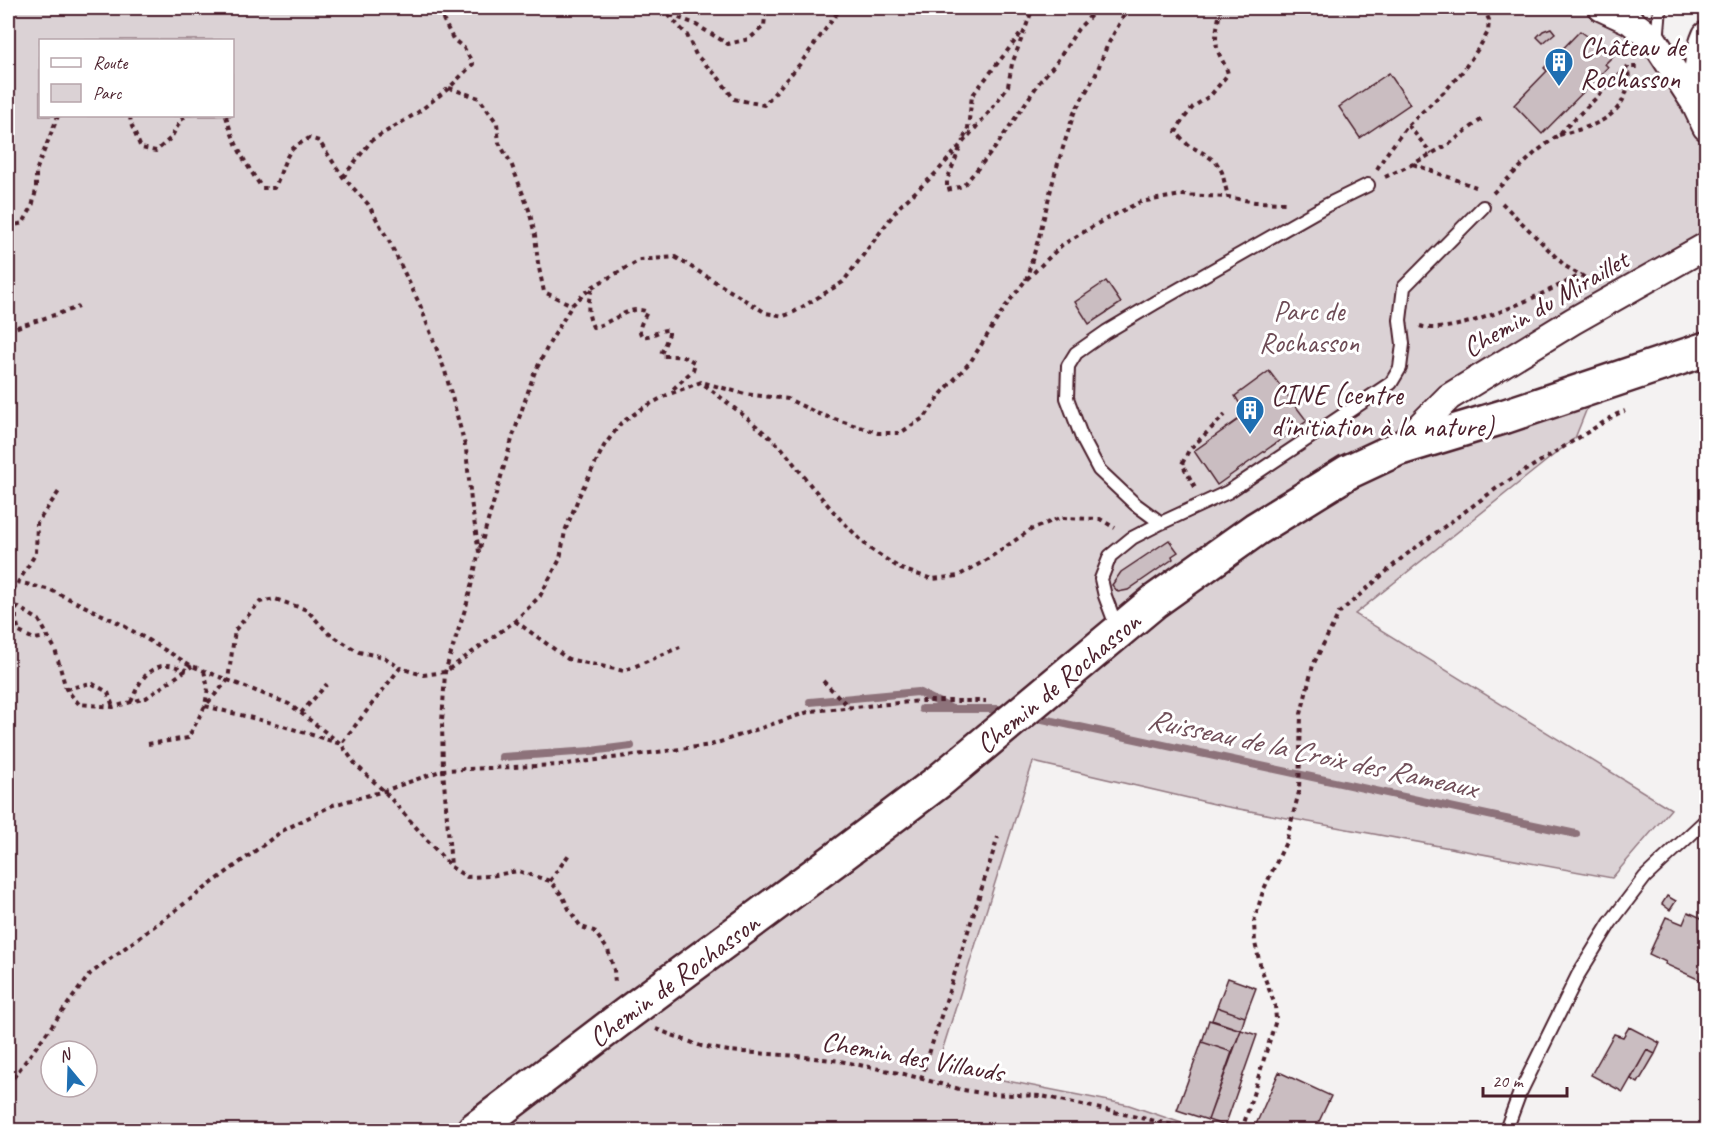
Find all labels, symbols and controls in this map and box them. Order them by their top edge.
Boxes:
place label: Château de Rochasson [1580,29,1687,96]
legend [39,39,234,117]
building icon: Château de Rochasson [1543,46,1575,88]
text: Route [93,52,128,74]
text: Parc [93,82,122,104]
street label: Chemin du Miraillet [1456,241,1637,365]
park label: Parc de Rochasson [1259,293,1359,360]
place label: CINE (centre d'initiation à la nature) [1271,377,1495,444]
building icon: CINE (centre d'initiation à la nature) [1234,394,1266,436]
street label: Chemin de Rochasson [969,603,1149,761]
water label: Ruisseau de la Croix des Rameaux [1144,700,1484,807]
street label: Chemin de Rochasson [582,904,767,1055]
street label: Chemin des Villauds [819,1023,1009,1090]
north arrow [39,1039,99,1099]
text: N [57,1044,75,1067]
scale bar [1483,1060,1567,1098]
text: 20 m [1492,1070,1525,1092]

